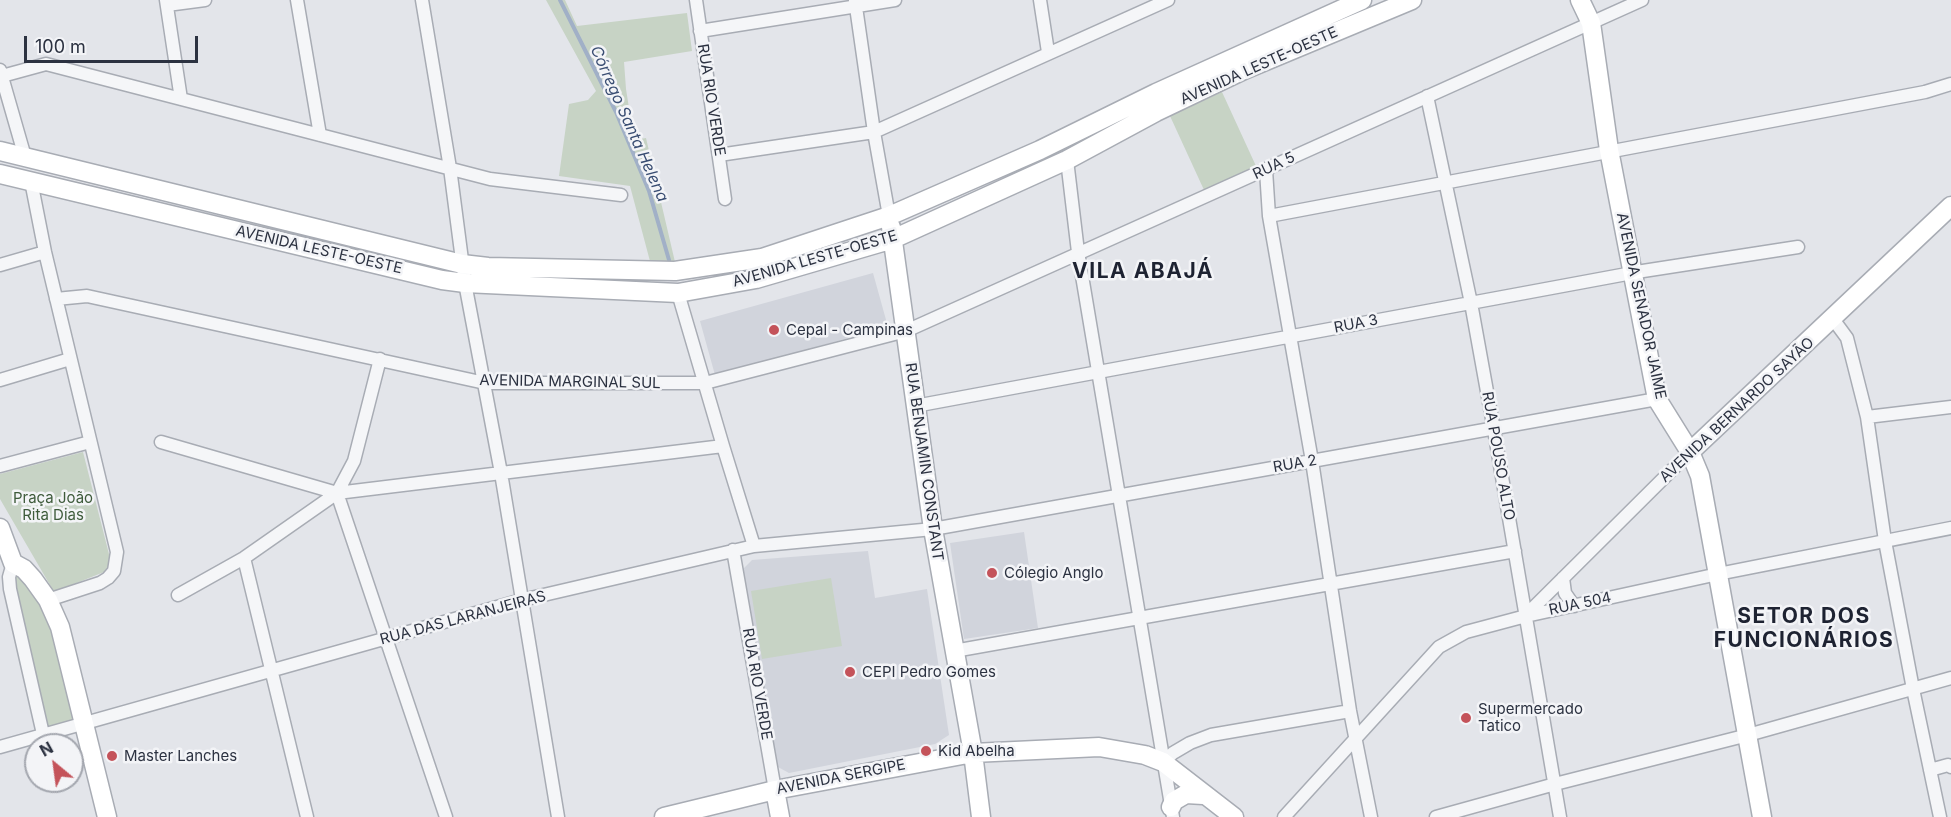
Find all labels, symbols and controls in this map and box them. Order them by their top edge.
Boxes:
street label: AVENIDA LESTE-OESTE [1177,23,1341,109]
scale bar [27,24,201,62]
text: 100 m [35,36,86,57]
water label: Córrego Santa Helena [586,43,672,205]
street label: RUA RIO VERDE [693,43,729,157]
street label: RUA 5 [1250,149,1298,183]
street label: AVENIDA SENADOR JAIME [1612,211,1670,401]
street label: AVENIDA LESTE-OESTE [234,222,404,278]
street label: AVENIDA LESTE-OESTE [731,227,899,291]
district label: VILA ABAJÁ [1072,259,1214,285]
street label: RUA 3 [1333,311,1379,337]
place label: Cepal - Campinas [786,321,913,339]
marker: Cepal - Campinas [767,323,781,337]
street label: AVENIDA BERNARDO SAYÃO [1656,334,1818,486]
street label: RUA BENJAMIN CONSTANT [901,362,947,562]
street label: AVENIDA MARGINAL SUL [479,371,661,393]
street label: RUA POUSO ALTO [1478,390,1518,522]
street label: RUA 2 [1272,451,1318,477]
park label: Praça João Rita Dias [13,489,93,524]
place label: Cólegio Anglo [1004,564,1103,582]
marker: Cólegio Anglo [985,566,999,580]
street label: RUA DAS LARANJEIRAS [378,587,548,649]
street label: RUA 504 [1547,589,1613,619]
district label: SETOR DOS FUNCIONÁRIOS [1714,604,1894,654]
street label: RUA RIO VERDE [738,627,776,741]
place label: CEPI Pedro Gomes [862,663,996,681]
marker: CEPI Pedro Gomes [843,665,857,679]
place label: Supermercado Tatico [1478,700,1583,735]
marker: Supermercado Tatico [1459,711,1473,725]
north arrow [24,733,84,793]
text: N [36,737,56,761]
place label: Kid Abelha [938,742,1015,760]
marker: Kid Abelha [919,744,933,758]
place label: Master Lanches [124,747,237,765]
marker: Master Lanches [105,749,119,763]
street label: AVENIDA SERGIPE [775,756,907,798]

